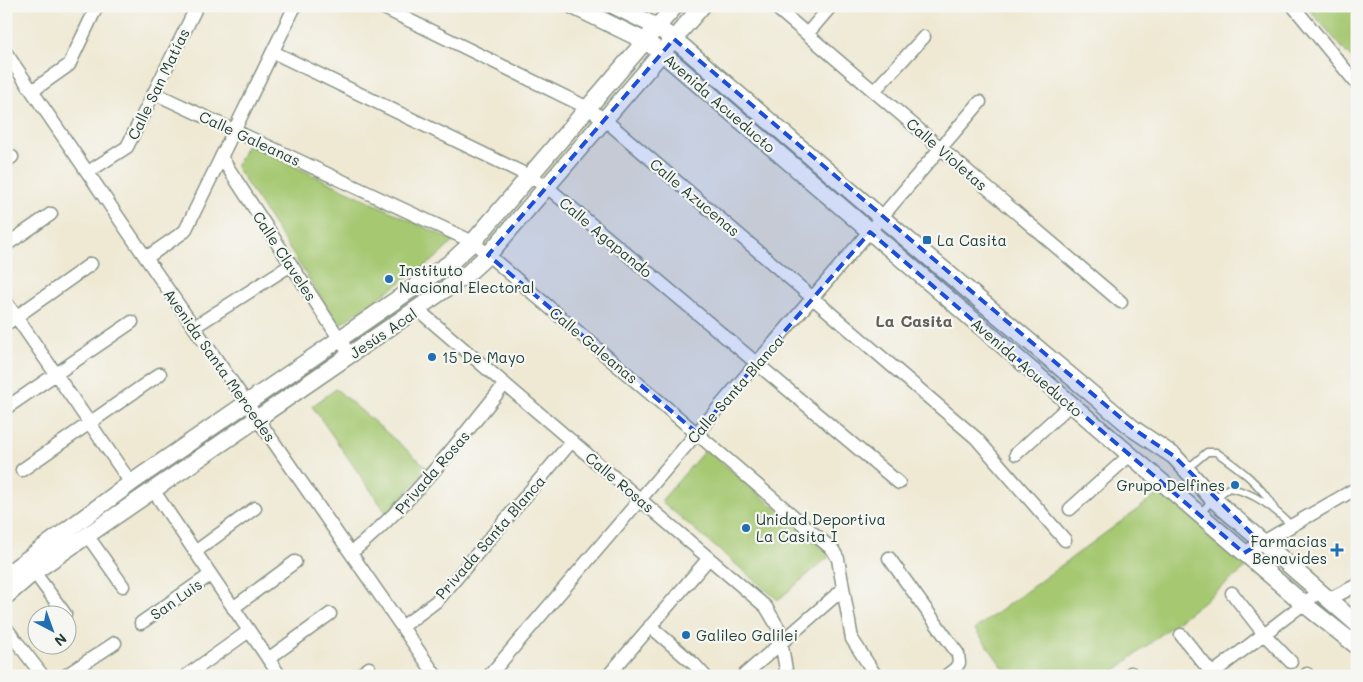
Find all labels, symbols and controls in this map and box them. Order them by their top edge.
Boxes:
street label: Calle San Matías [122,25,194,143]
street label: Avenida Acueducto [660,49,780,157]
street label: Calle Galeanas [196,106,304,170]
street label: Calle Violetas [902,113,992,195]
street label: Calle Azucenas [646,153,744,241]
street label: Calle Agapando [555,192,657,282]
street label: Calle Claveles [249,207,321,305]
place label: La Casita [937,230,1007,250]
marker: La Casita [921,234,933,246]
place label: Instituto Nacional Electoral [399,260,535,297]
marker: Instituto Nacional Electoral [383,273,395,285]
street label: Avenida Santa Mercedes [159,285,281,445]
street label: Calle Galeanas [546,302,642,388]
street label: Jesús Acal [345,303,421,363]
district label: La Casita [876,310,953,331]
street label: Avenida Acueducto [967,313,1087,421]
street label: Calle Santa Blanca [682,331,788,447]
place label: 15 De Mayo [442,347,525,367]
marker: 15 De Mayo [426,351,438,363]
street label: Privada Rosas [390,426,474,518]
street label: Calle Rosas [581,447,659,517]
street label: Privada Santa Blanca [431,471,549,603]
place label: Grupo Delfines [1117,475,1225,495]
marker: Grupo Delfines [1229,479,1241,491]
place label: Unidad Deportiva La Casita I [756,509,886,546]
marker: Unidad Deportiva La Casita I [740,522,752,534]
place label: Farmacias Benavides [1250,531,1327,568]
marker: Farmacias Benavides [1331,544,1343,556]
street label: San Luis [146,574,206,624]
north arrow [28,604,78,654]
place label: Galileo Galilei [696,625,798,645]
marker: Galileo Galilei [680,629,692,641]
text: N [51,630,71,651]

